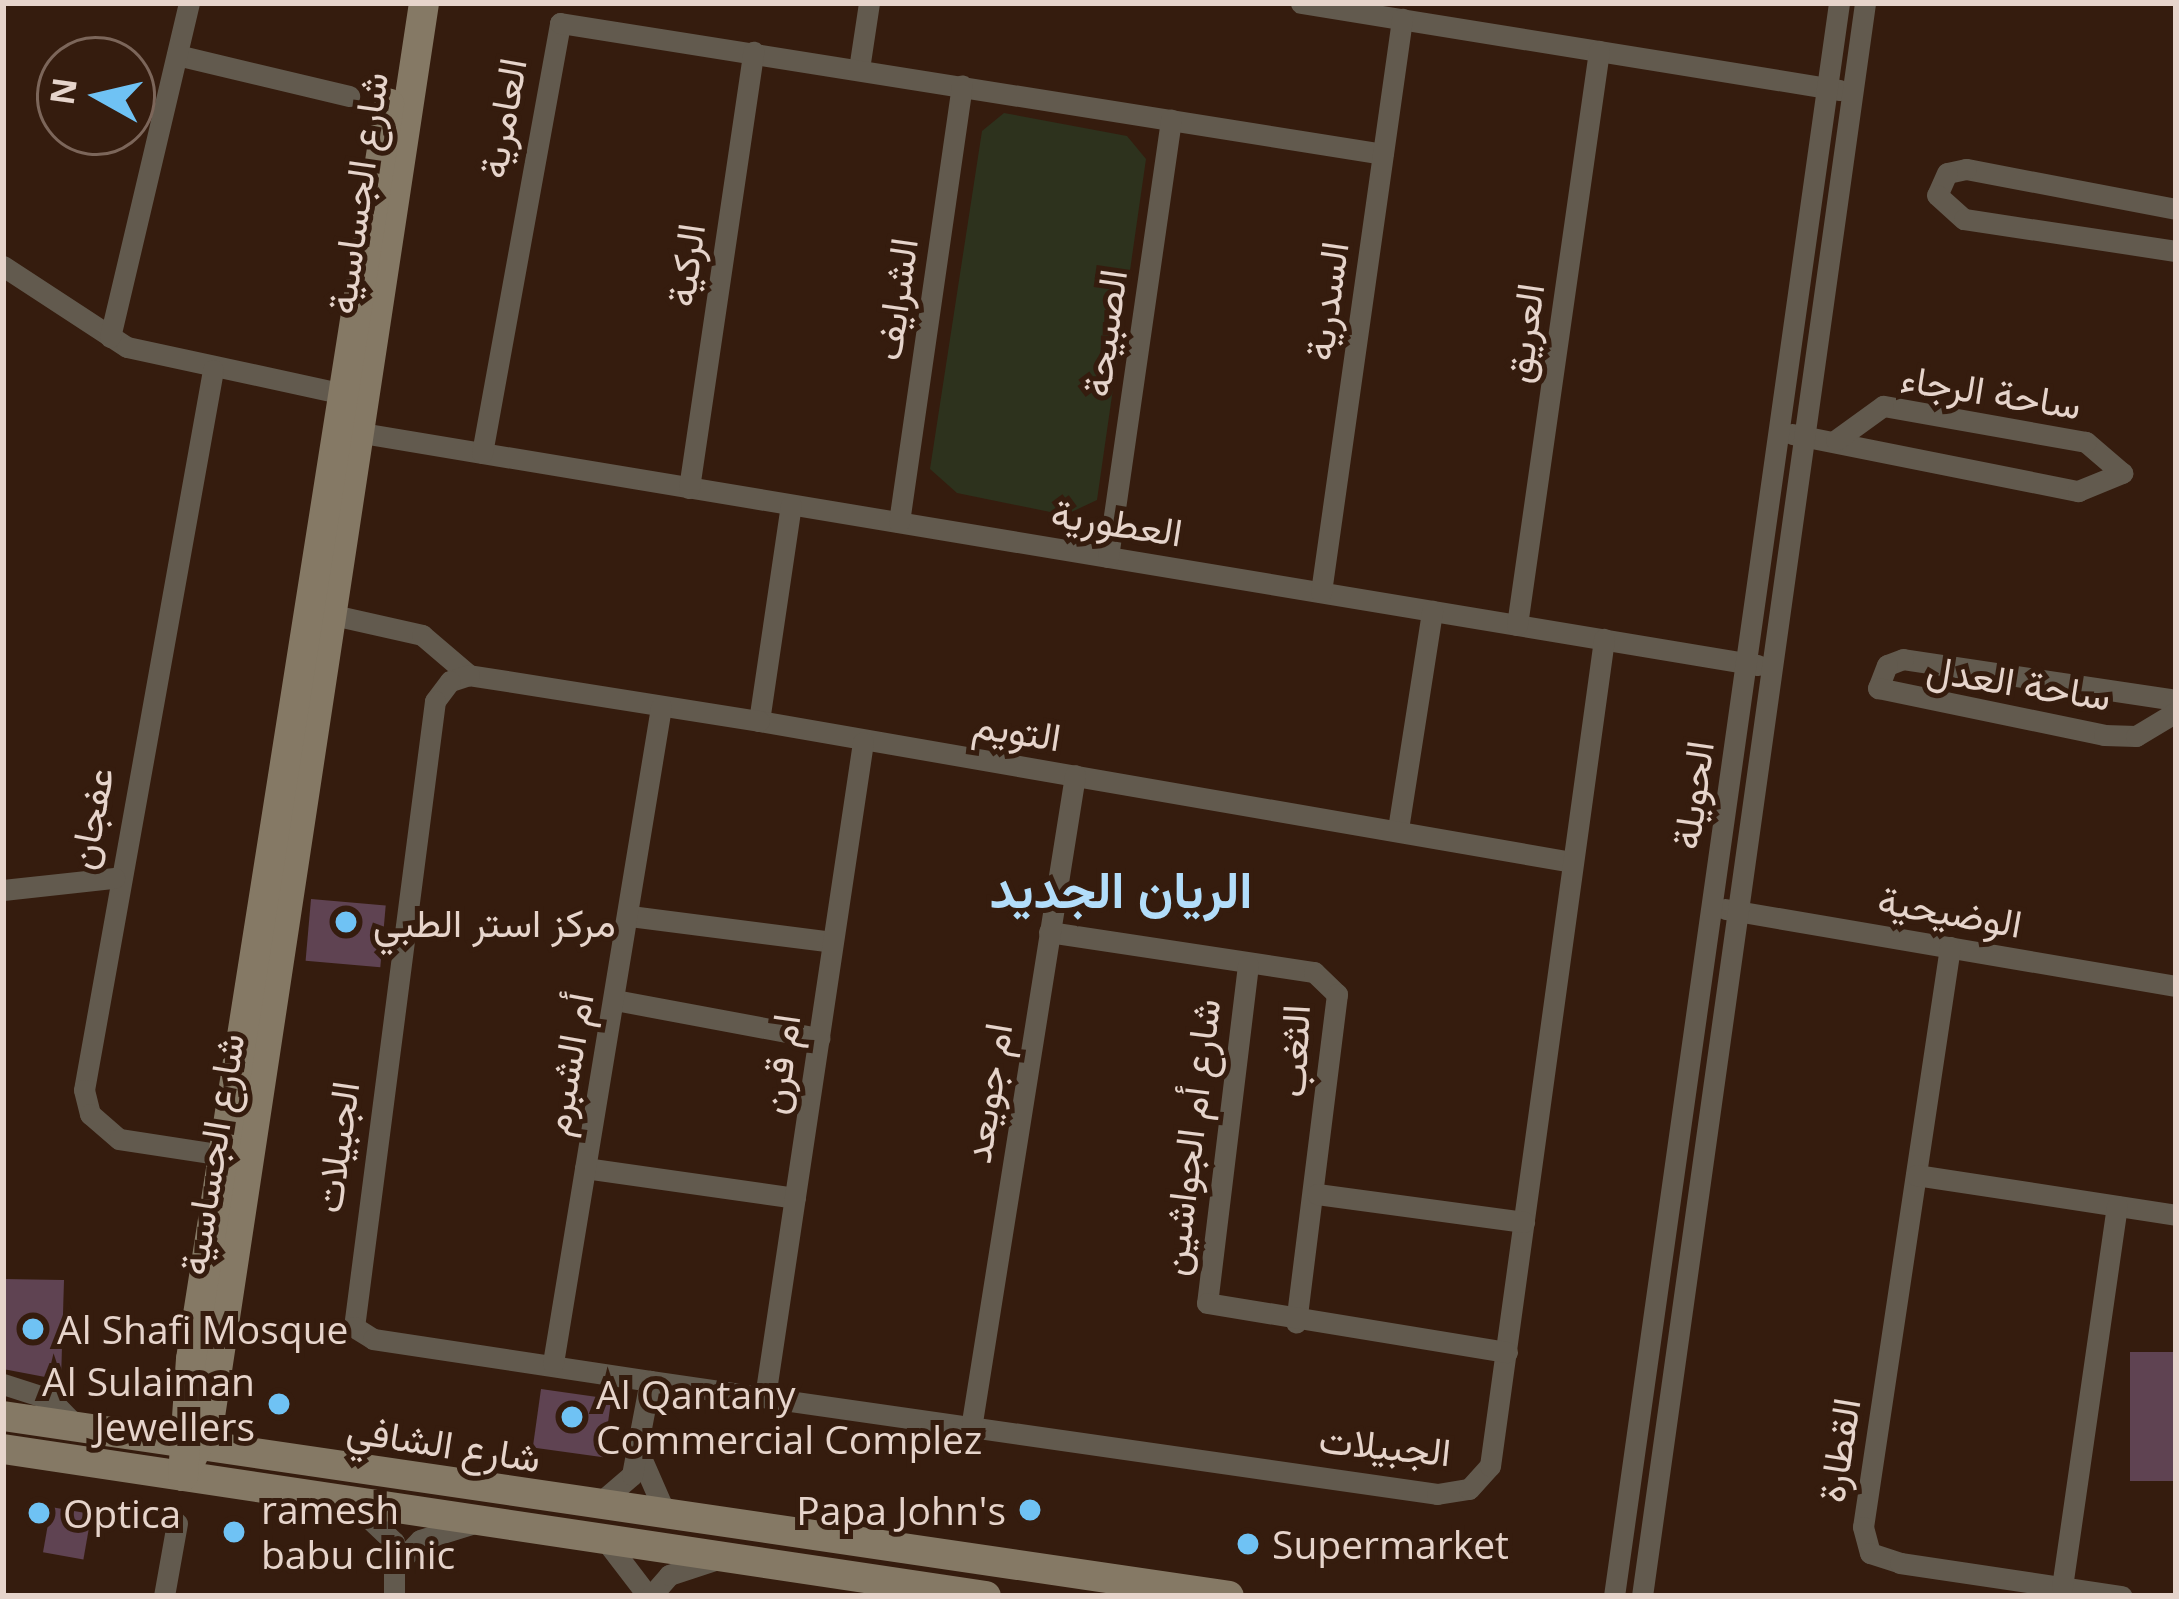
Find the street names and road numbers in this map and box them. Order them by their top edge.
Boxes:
street label: العامرية [468,54,536,182]
street label: شارع الجساسية [317,69,397,317]
street label: الركية [656,220,714,310]
street label: الشرايف [863,235,927,363]
street label: السدرية [1295,238,1357,364]
street label: الصبيحة [1072,266,1136,400]
street label: العريق [1493,280,1553,386]
street label: ساحة الرجاء [1898,354,2084,428]
street label: العطورية [1048,489,1186,555]
street label: ساحة العدل [1924,644,2114,720]
street label: التويم [970,700,1064,760]
street label: الحويلة [1661,738,1723,852]
street label: عفجان [57,763,123,873]
street label: الوضيحية [1874,875,2026,947]
street label: أم الشبرم [531,989,603,1139]
street label: شارع أم الجواشين [1149,996,1229,1278]
street label: الثغب [1267,1003,1319,1099]
street label: ام قرن [749,1011,809,1117]
street label: ام جويعد [953,1020,1021,1166]
street label: شارع الجساسية [169,1030,253,1278]
street label: الجبيلات [304,1078,368,1216]
street label: القطارة [1807,1395,1869,1505]
street label: شارع الشافي [344,1405,544,1481]
street label: الجبيلات [1317,1415,1453,1475]

